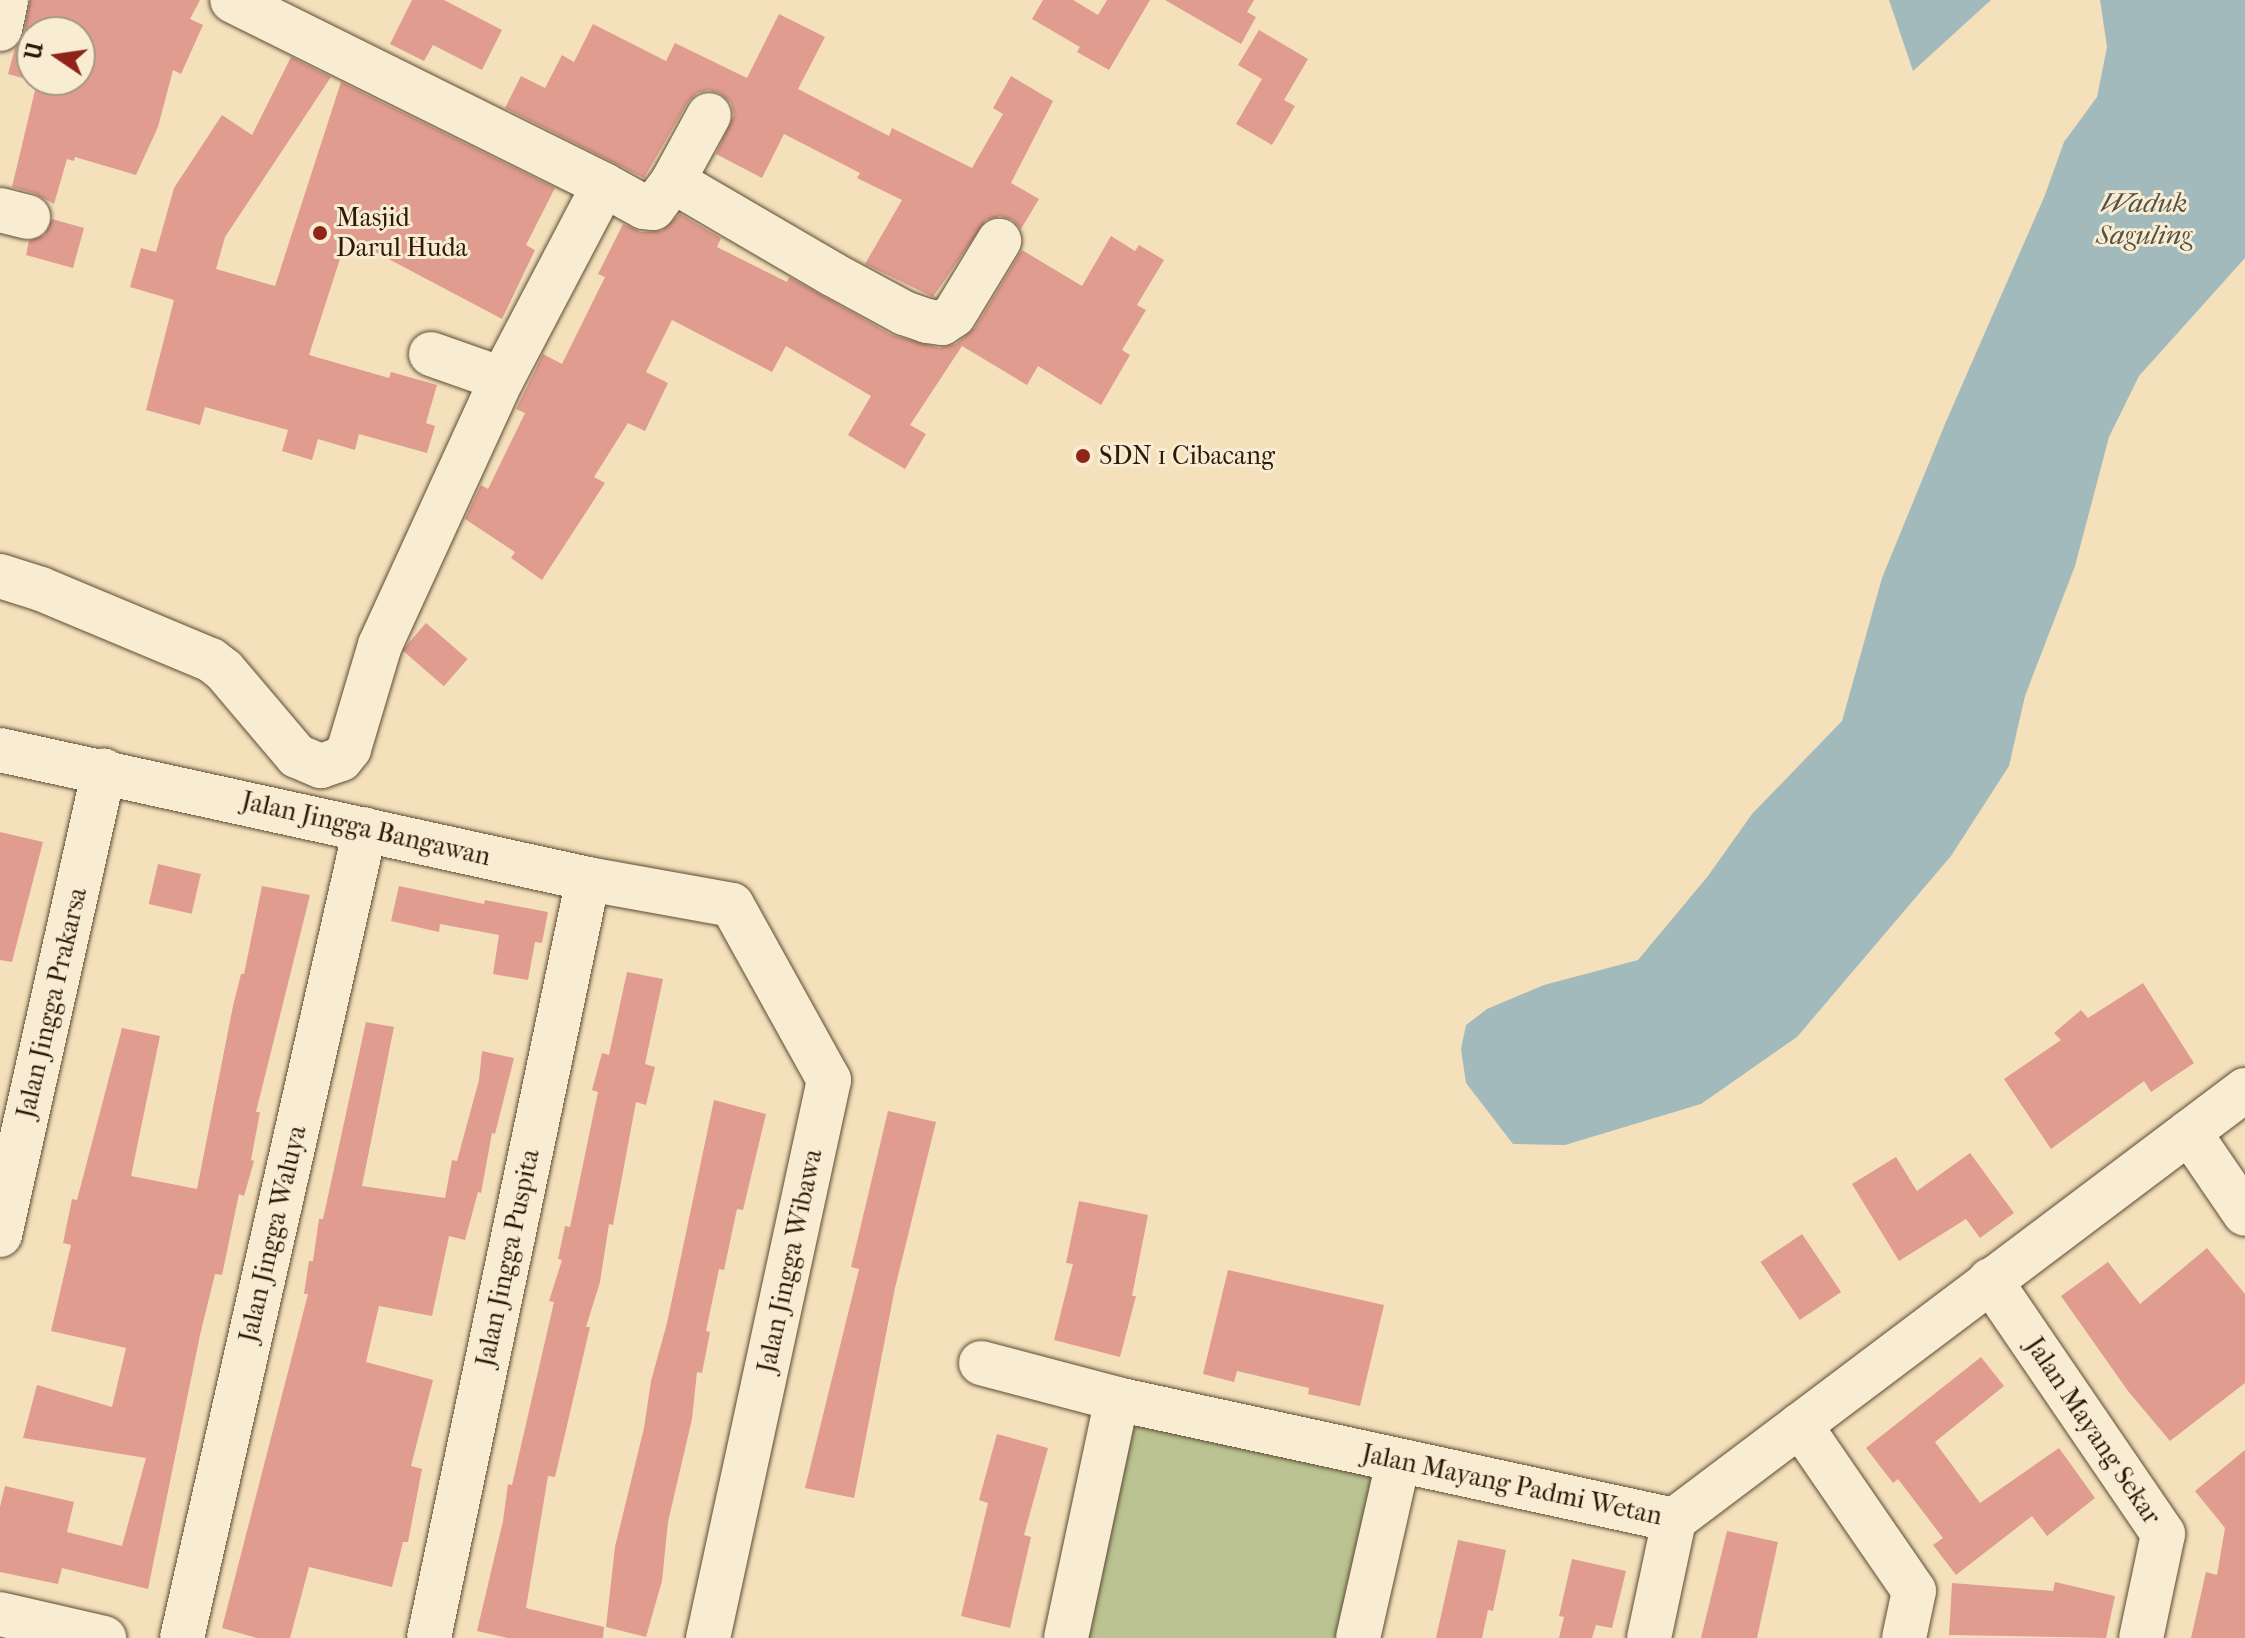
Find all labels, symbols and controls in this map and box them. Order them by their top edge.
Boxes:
north arrow [16,16,96,96]
text: U [20,40,49,62]
water label: Waduk Saguling [2096,186,2192,252]
place label: Masjid Darul Huda [336,202,468,264]
marker: Masjid Darul Huda [311,224,329,242]
place label: SDN 1 Cibacang [1099,440,1275,472]
marker: SDN 1 Cibacang [1074,447,1092,465]
street label: Jalan Jingga Bangawan [239,785,493,873]
street label: Jalan Jingga Prakarsa [10,885,94,1121]
street label: Jalan Jingga Waluya [233,1123,313,1345]
street label: Jalan Jingga Puspita [470,1146,546,1370]
street label: Jalan Jingga Wibawa [751,1146,829,1376]
street label: Jalan Mayang Sekar [2019,1331,2167,1531]
street label: Jalan Mayang Padmi Wetan [1359,1438,1665,1532]

